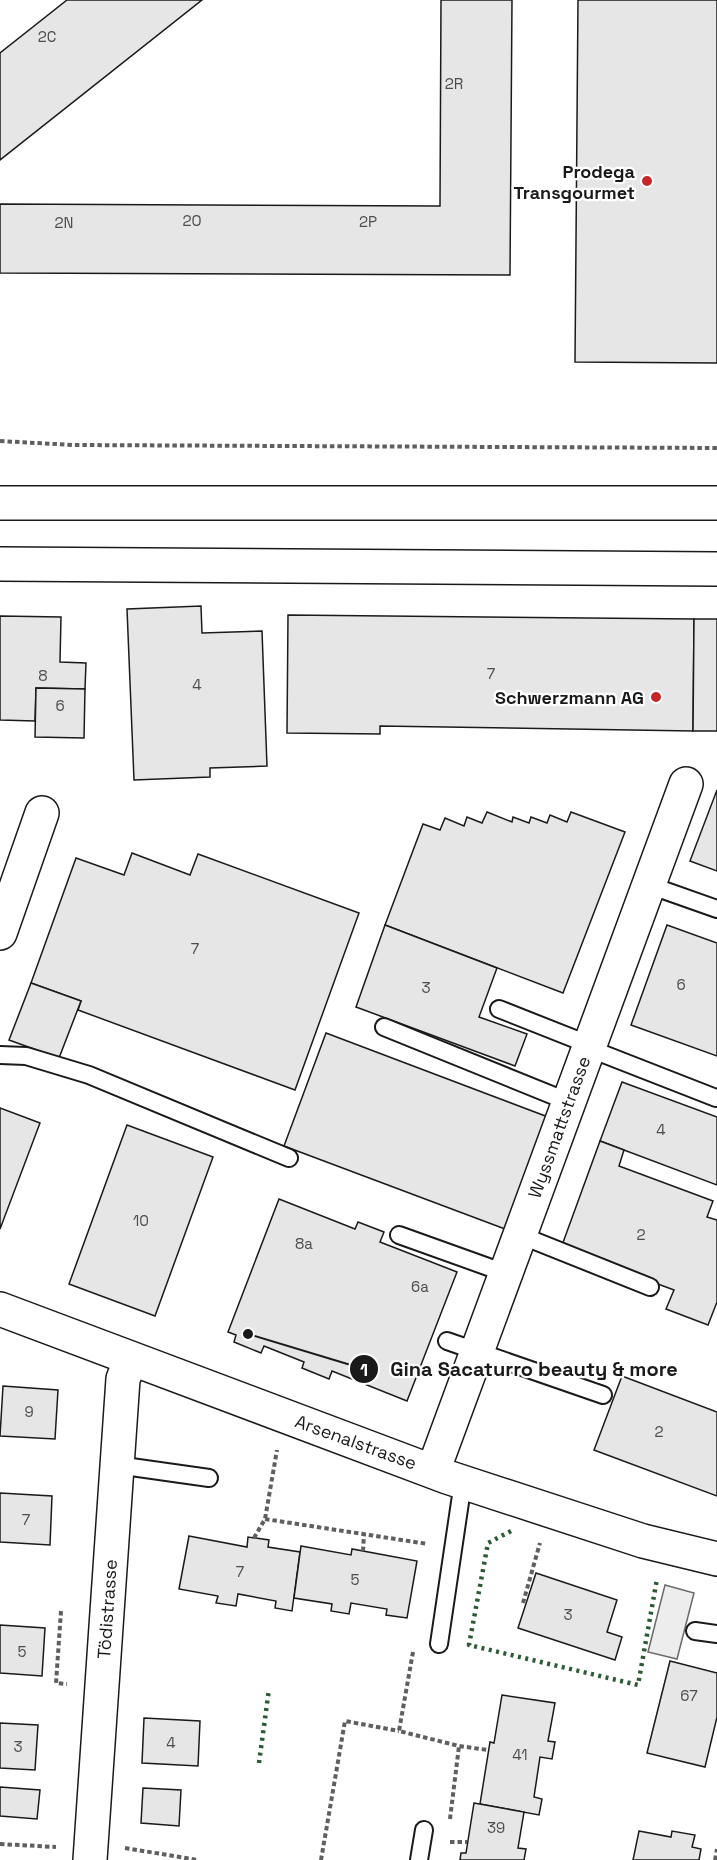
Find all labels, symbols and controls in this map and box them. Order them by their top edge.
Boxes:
house number: 2C [38,27,56,46]
house number: 2R [445,74,463,93]
place label: Prodega Transgourmet [513,160,636,204]
marker: Prodega Transgourmet [640,174,654,188]
house number: 2O [182,211,202,230]
house number: 2P [359,212,377,231]
house number: 2N [54,213,74,232]
house number: 7 [487,664,495,683]
house number: 8 [38,666,48,685]
house number: 4 [192,675,202,694]
place label: Schwerzmann AG [495,686,644,709]
marker: Schwerzmann AG [649,690,663,704]
house number: 6 [55,696,65,715]
house number: 7 [191,939,199,958]
house number: 6 [676,975,686,994]
house number: 3 [421,978,431,997]
street label: Wyssmattstrasse [523,1053,595,1201]
house number: 4 [656,1120,666,1139]
house number: 10 [133,1211,149,1230]
house number: 2 [636,1225,646,1244]
house number: 8a [295,1234,313,1253]
house number: 6a [411,1277,429,1296]
callout: Gina Sacaturro beauty & more [349,1350,690,1388]
text: Gina Sacaturro beauty & more [390,1356,678,1382]
text: 1 [360,1358,368,1381]
house number: 9 [24,1402,34,1421]
street label: Arsenalstrasse [292,1409,420,1475]
house number: 2 [654,1422,664,1441]
house number: 7 [22,1510,30,1529]
street label: Tödistrasse [92,1558,122,1660]
house number: 7 [236,1562,244,1581]
house number: 5 [351,1570,360,1589]
house number: 3 [563,1605,573,1624]
house number: 5 [18,1642,27,1661]
house number: 67 [680,1686,698,1705]
house number: 4 [166,1733,176,1752]
house number: 3 [13,1737,23,1756]
house number: 41 [512,1745,528,1764]
house number: 39 [487,1818,505,1837]

